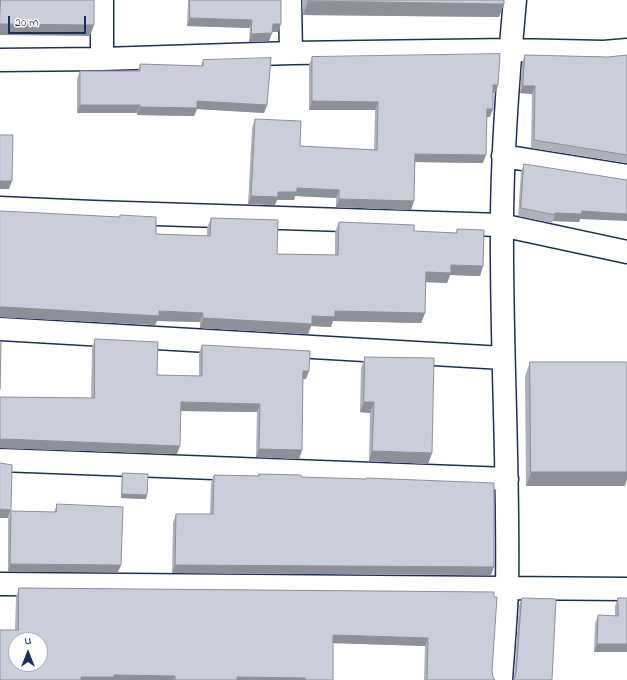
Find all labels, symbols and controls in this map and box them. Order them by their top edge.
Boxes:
scale bar [10,8,88,34]
text: 20 m [15,14,38,32]
north arrow [8,632,48,672]
text: U [25,633,31,649]

